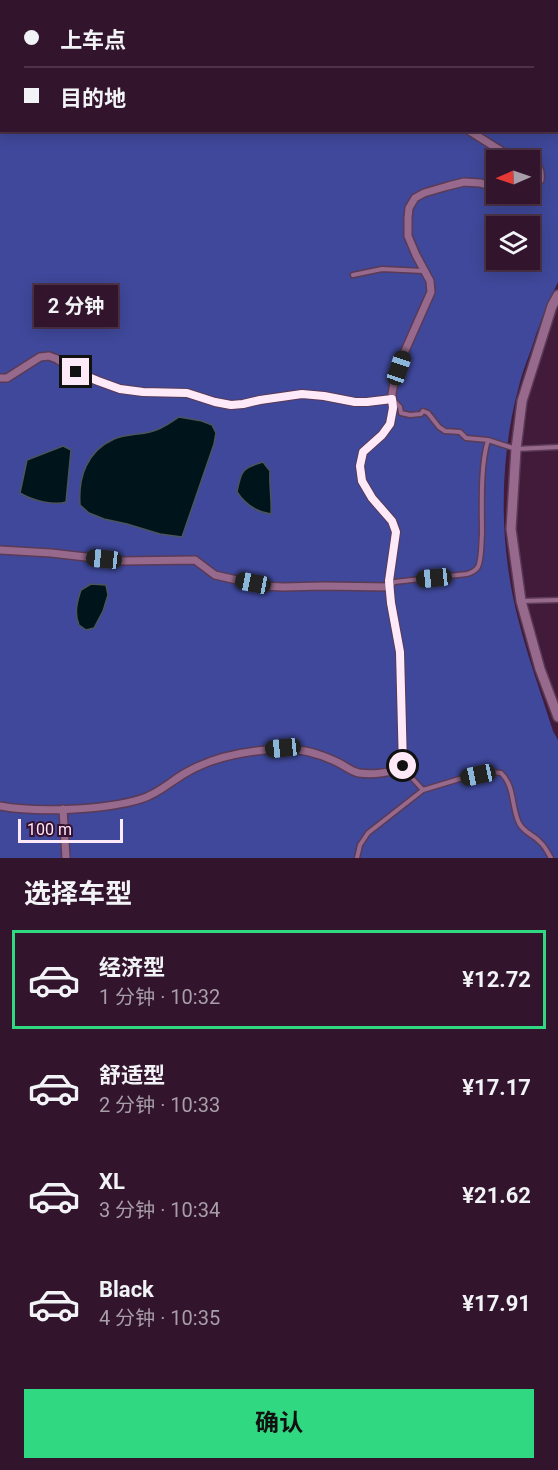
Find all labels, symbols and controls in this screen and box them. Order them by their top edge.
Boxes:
text: 上车点 [60,28,126,53]
text: 目的地 [60,86,126,111]
north arrow [486,150,540,204]
map controls [486,150,540,270]
button: layers [486,216,540,270]
callout: 2 分钟 [34,285,118,327]
text: 2 分钟 [48,294,104,318]
car [385,348,413,388]
route end [62,358,89,385]
car [85,548,123,570]
car [415,567,453,589]
car [234,571,272,595]
car [264,737,302,759]
route start [389,752,416,779]
car [459,762,497,788]
scale bar [18,816,123,844]
text: 100 m [27,820,72,839]
text: 选择车型 [24,878,132,910]
icon: car [27,953,81,1007]
text: 经济型 [99,955,165,980]
text: ¥12.72 [462,967,531,992]
text: 1 分钟 · 10:32 [99,985,220,1009]
icon: car [27,1061,81,1115]
text: 舒适型 [99,1063,165,1088]
text: ¥17.17 [462,1075,531,1100]
text: 2 分钟 · 10:33 [99,1093,220,1117]
icon: car [27,1169,81,1223]
text: XL [99,1169,125,1194]
text: ¥21.62 [462,1183,531,1208]
text: 3 分钟 · 10:34 [99,1198,220,1222]
icon: car [27,1277,81,1331]
text: Black [99,1277,154,1302]
text: ¥17.91 [462,1291,531,1316]
text: 4 分钟 · 10:35 [99,1306,220,1330]
button: 确认 [24,1389,534,1458]

